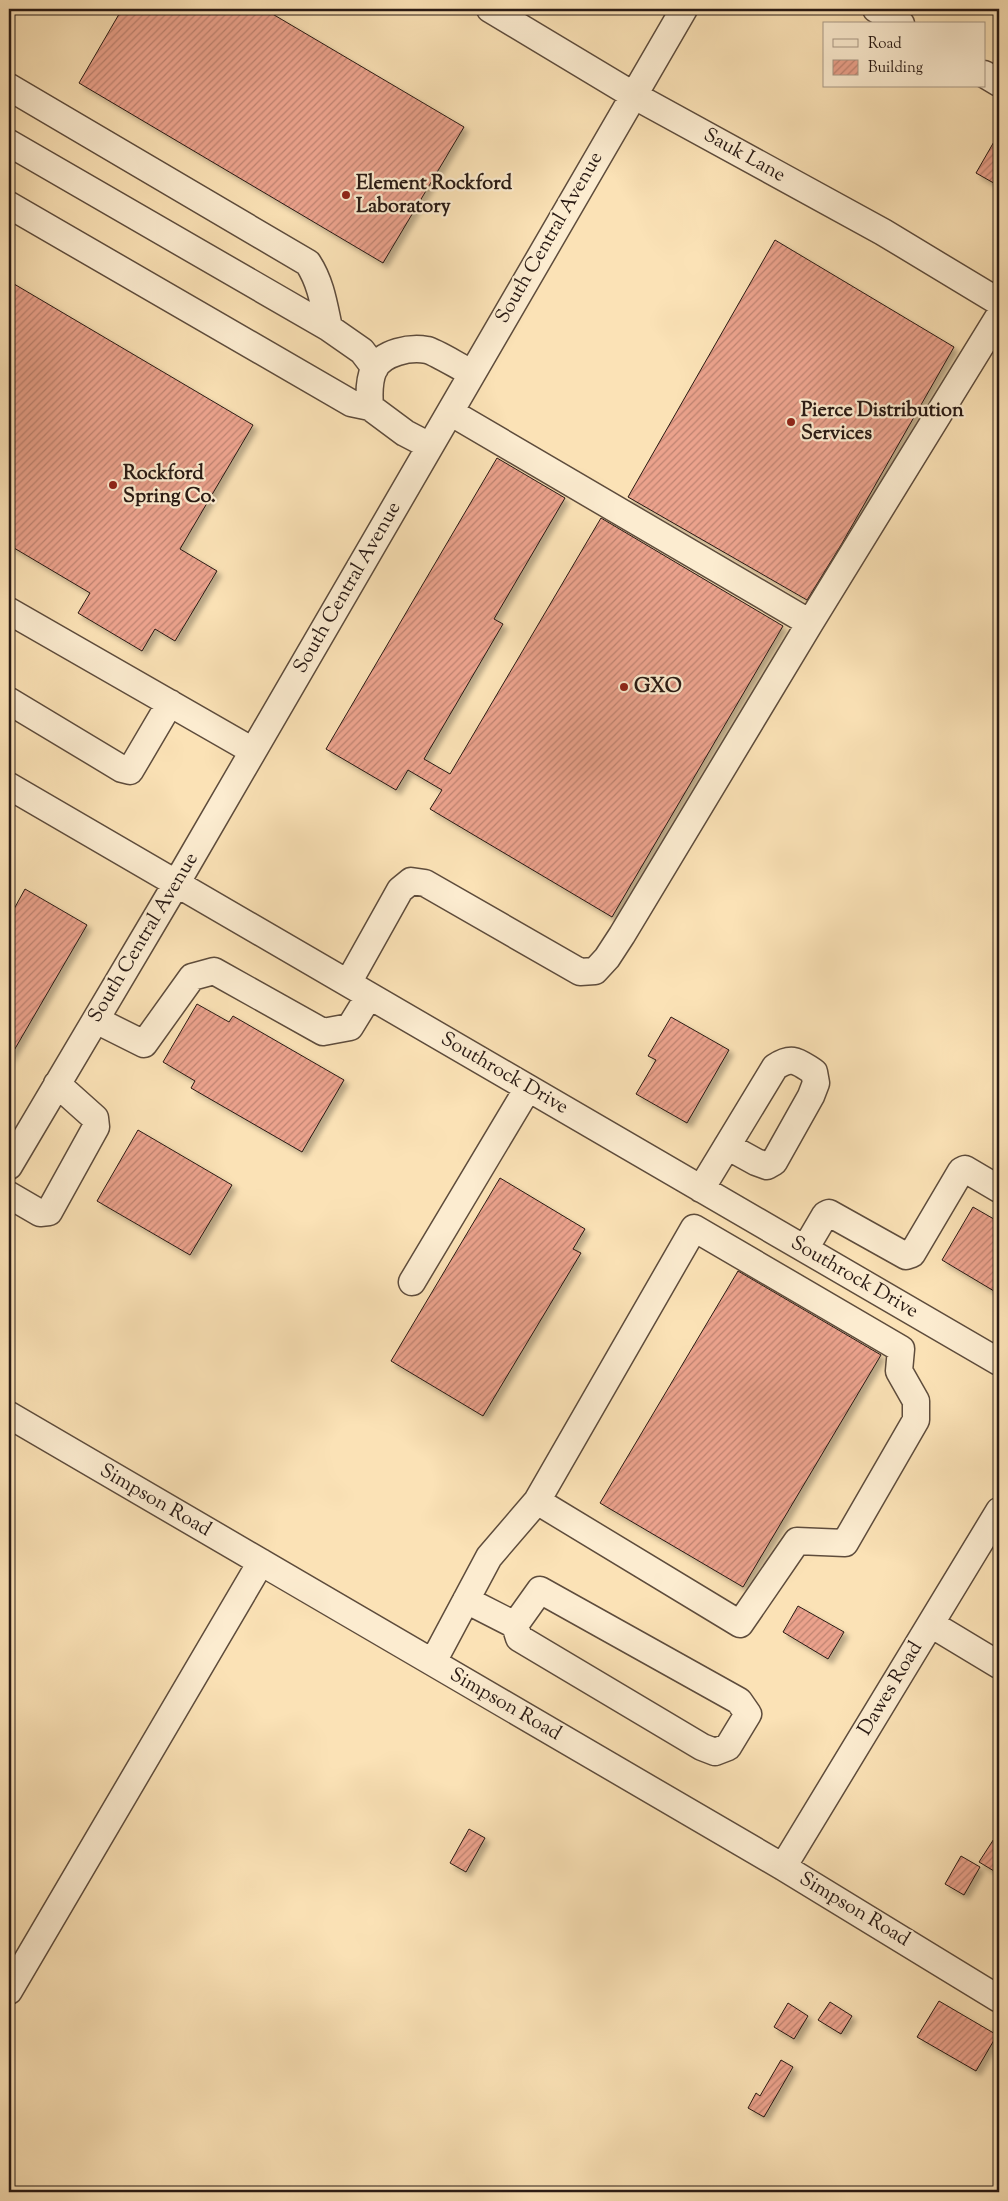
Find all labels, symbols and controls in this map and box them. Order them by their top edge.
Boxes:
legend [823,22,986,88]
text: Road [868,34,902,55]
text: Building [868,58,923,79]
street label: Sauk Lane [698,122,790,190]
street label: South Central Avenue [489,147,611,329]
place label: Element Rockford Laboratory [356,170,513,222]
marker: Element Rockford Laboratory [340,189,352,201]
place label: Pierce Distribution Services [801,397,964,449]
marker: Pierce Distribution Services [785,416,797,428]
place label: Rockford Spring Co. [123,460,216,512]
marker: Rockford Spring Co. [107,479,119,491]
street label: South Central Avenue [287,497,409,679]
place label: GXO [634,673,682,702]
marker: GXO [618,681,630,693]
street label: South Central Avenue [82,847,206,1029]
street label: Southrock Drive [435,1026,573,1122]
street label: Southrock Drive [785,1230,923,1326]
street label: Simpson Road [94,1457,216,1545]
street label: Dawes Road [851,1636,931,1742]
street label: Simpson Road [444,1661,566,1749]
street label: Simpson Road [793,1865,915,1955]

